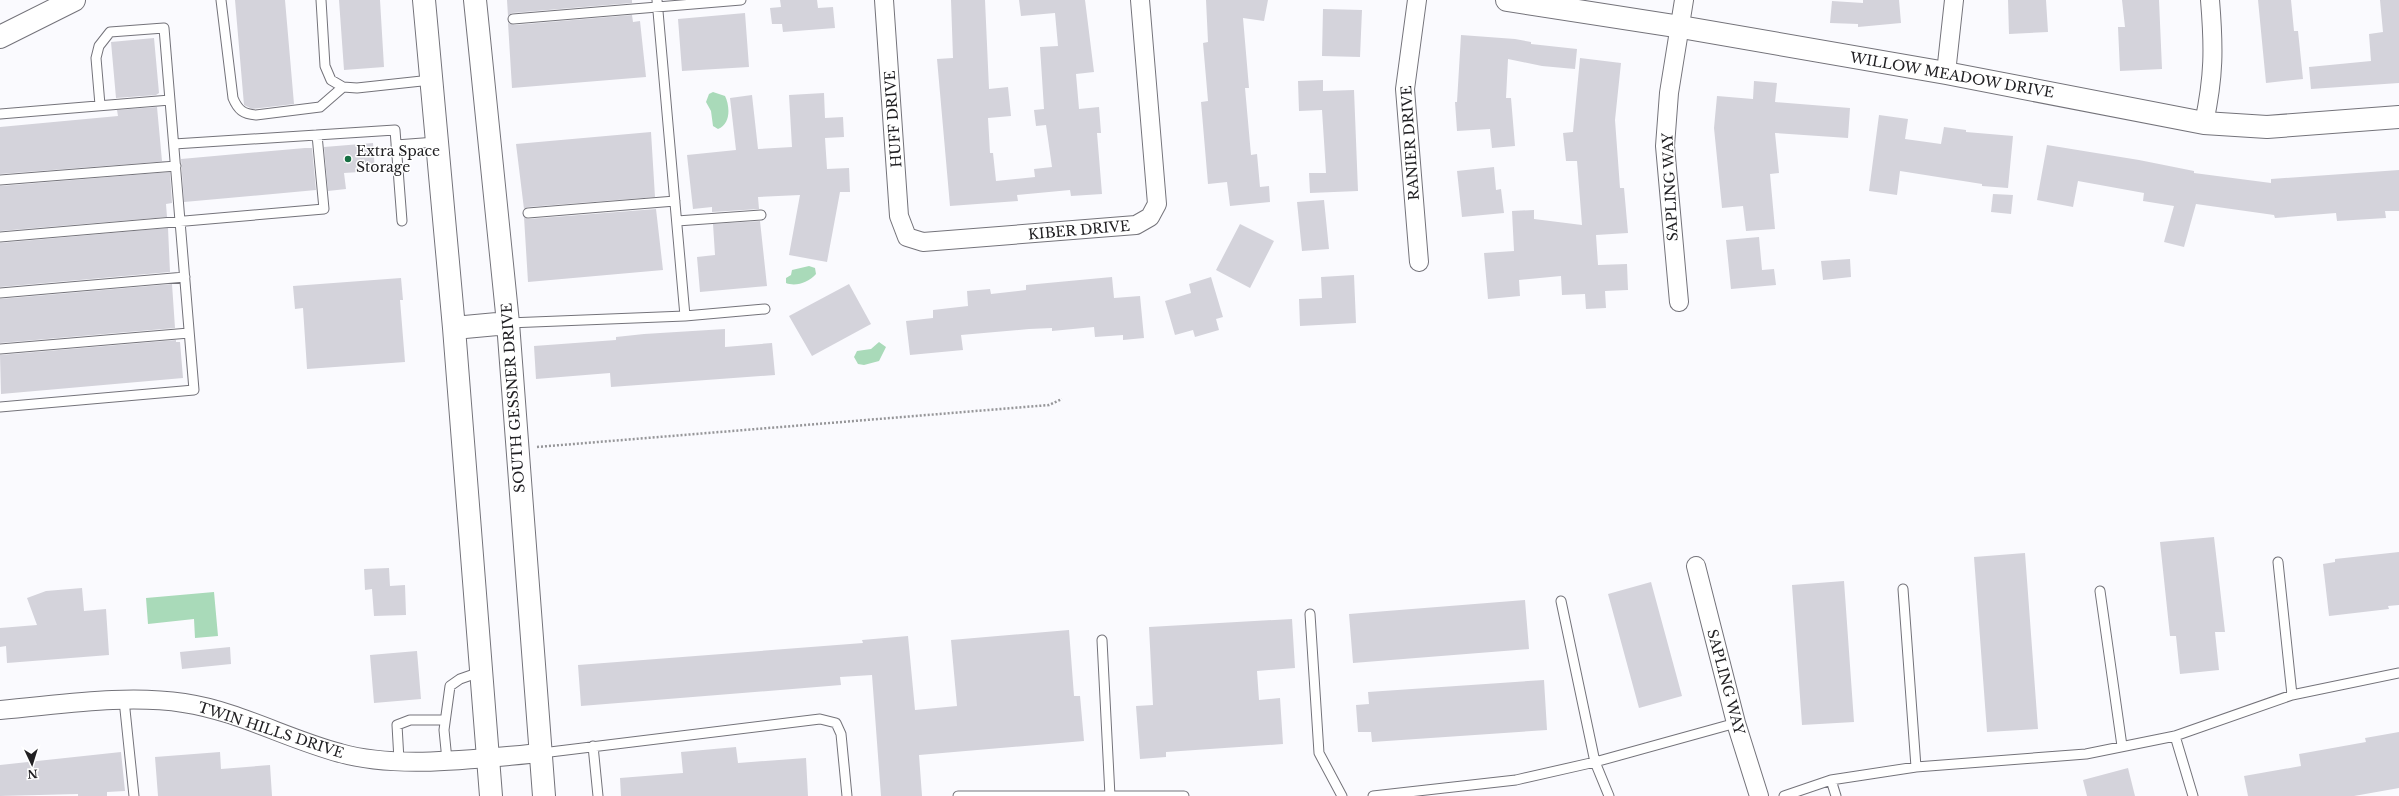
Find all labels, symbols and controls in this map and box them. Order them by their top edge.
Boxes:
street label: WILLOW MEADOW DRIVE [1848,48,2055,102]
street label: HUFF DRIVE [881,70,905,168]
street label: RANIER DRIVE [1397,85,1423,201]
street label: SAPLING WAY [1658,132,1682,242]
place label: Extra Space Storage [356,142,440,176]
marker: Extra Space Storage [343,154,353,164]
street label: KIBER DRIVE [1027,217,1131,243]
street label: SOUTH GESSNER DRIVE [497,302,529,494]
street label: SAPLING WAY [1703,627,1749,737]
street label: TWIN HILLS DRIVE [196,698,346,762]
north arrow [12,744,52,784]
text: N [26,767,38,781]

